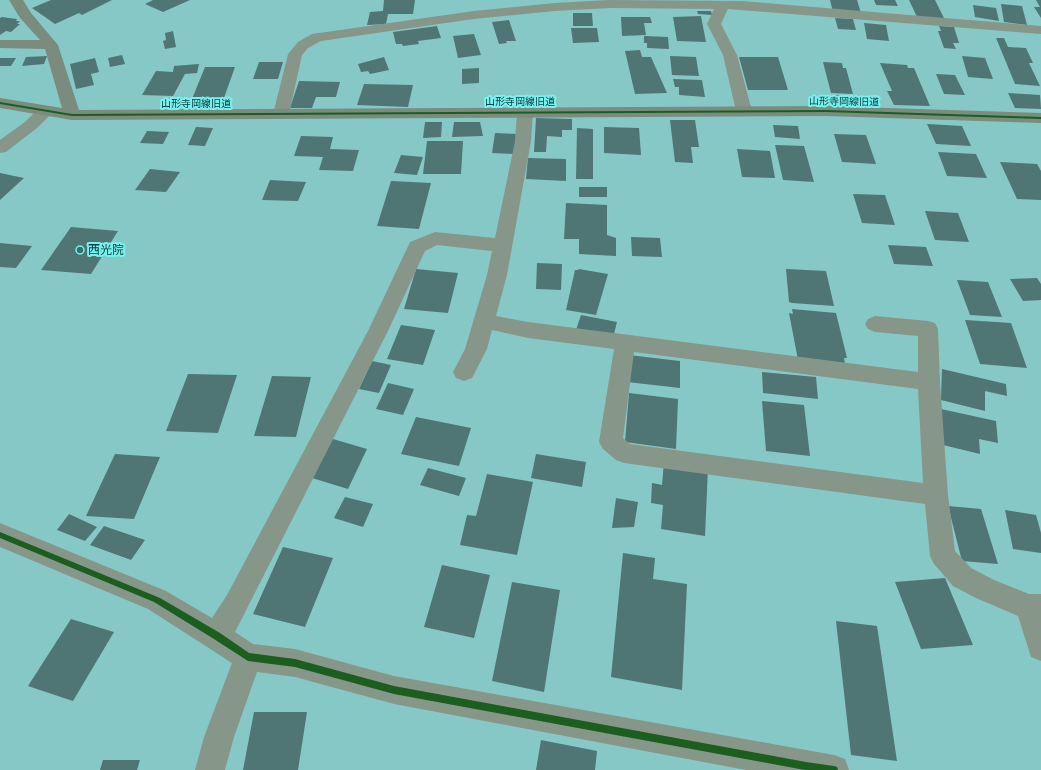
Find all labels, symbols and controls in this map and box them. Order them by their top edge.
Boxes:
street label: 山形寺岡線旧道 [809,95,879,109]
street label: 山形寺岡線旧道 [485,96,555,108]
street label: 山形寺岡線旧道 [161,98,231,110]
place label: 西光院 [88,243,124,257]
marker: 西光院 [75,245,85,255]

